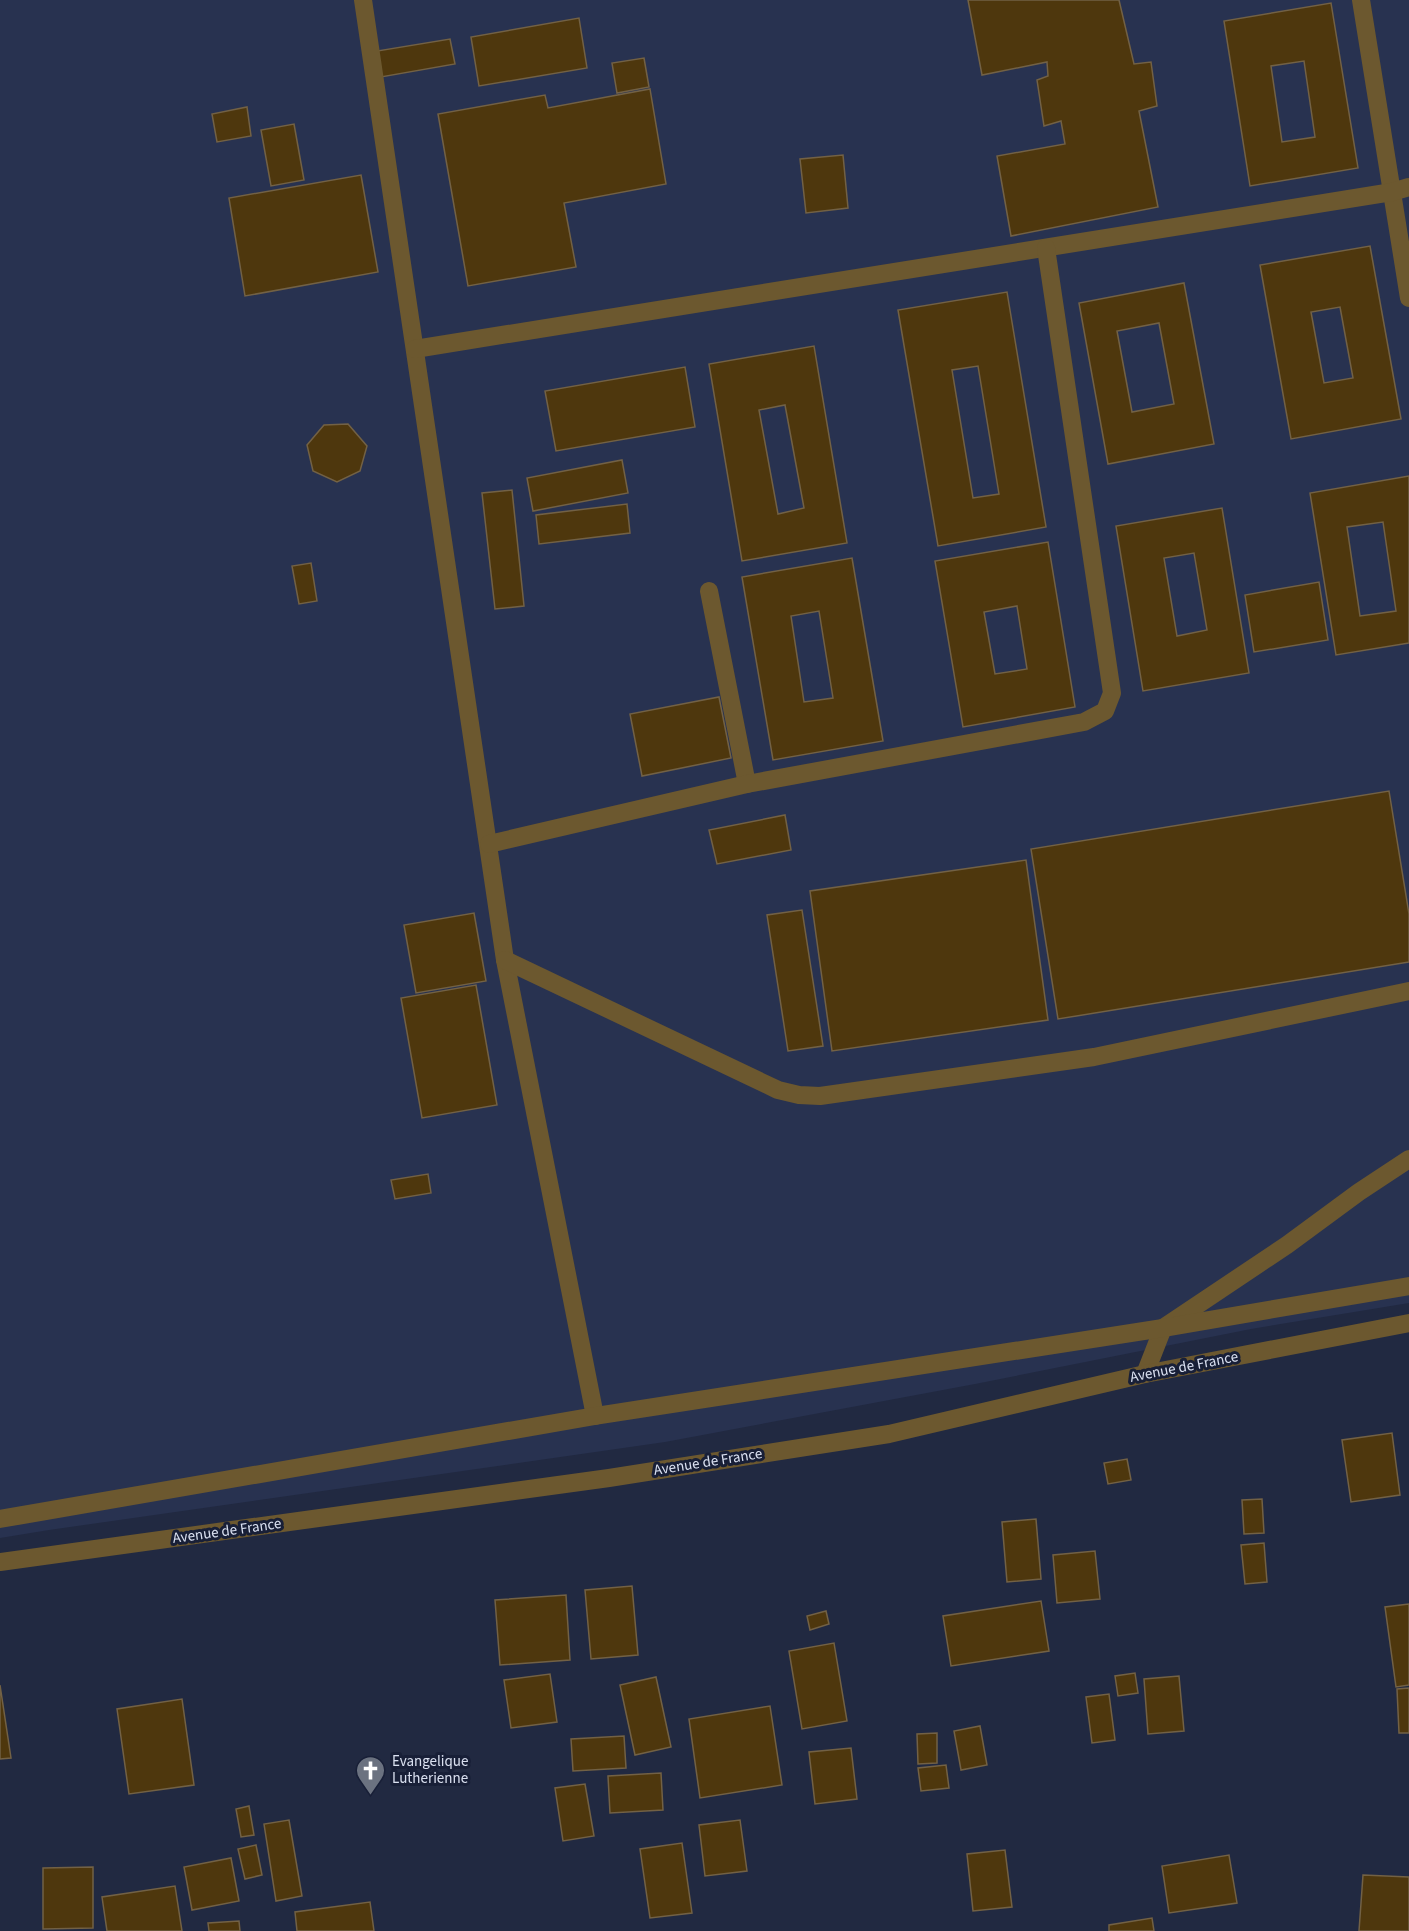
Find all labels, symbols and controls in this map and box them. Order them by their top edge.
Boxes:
street label: Avenue de France [1128,1346,1240,1388]
street label: Avenue de France [652,1443,764,1481]
street label: Avenue de France [171,1513,283,1549]
place label: Evangelique Lutherienne [392,1751,468,1789]
church icon: Evangelique Lutherienne [355,1754,387,1796]

